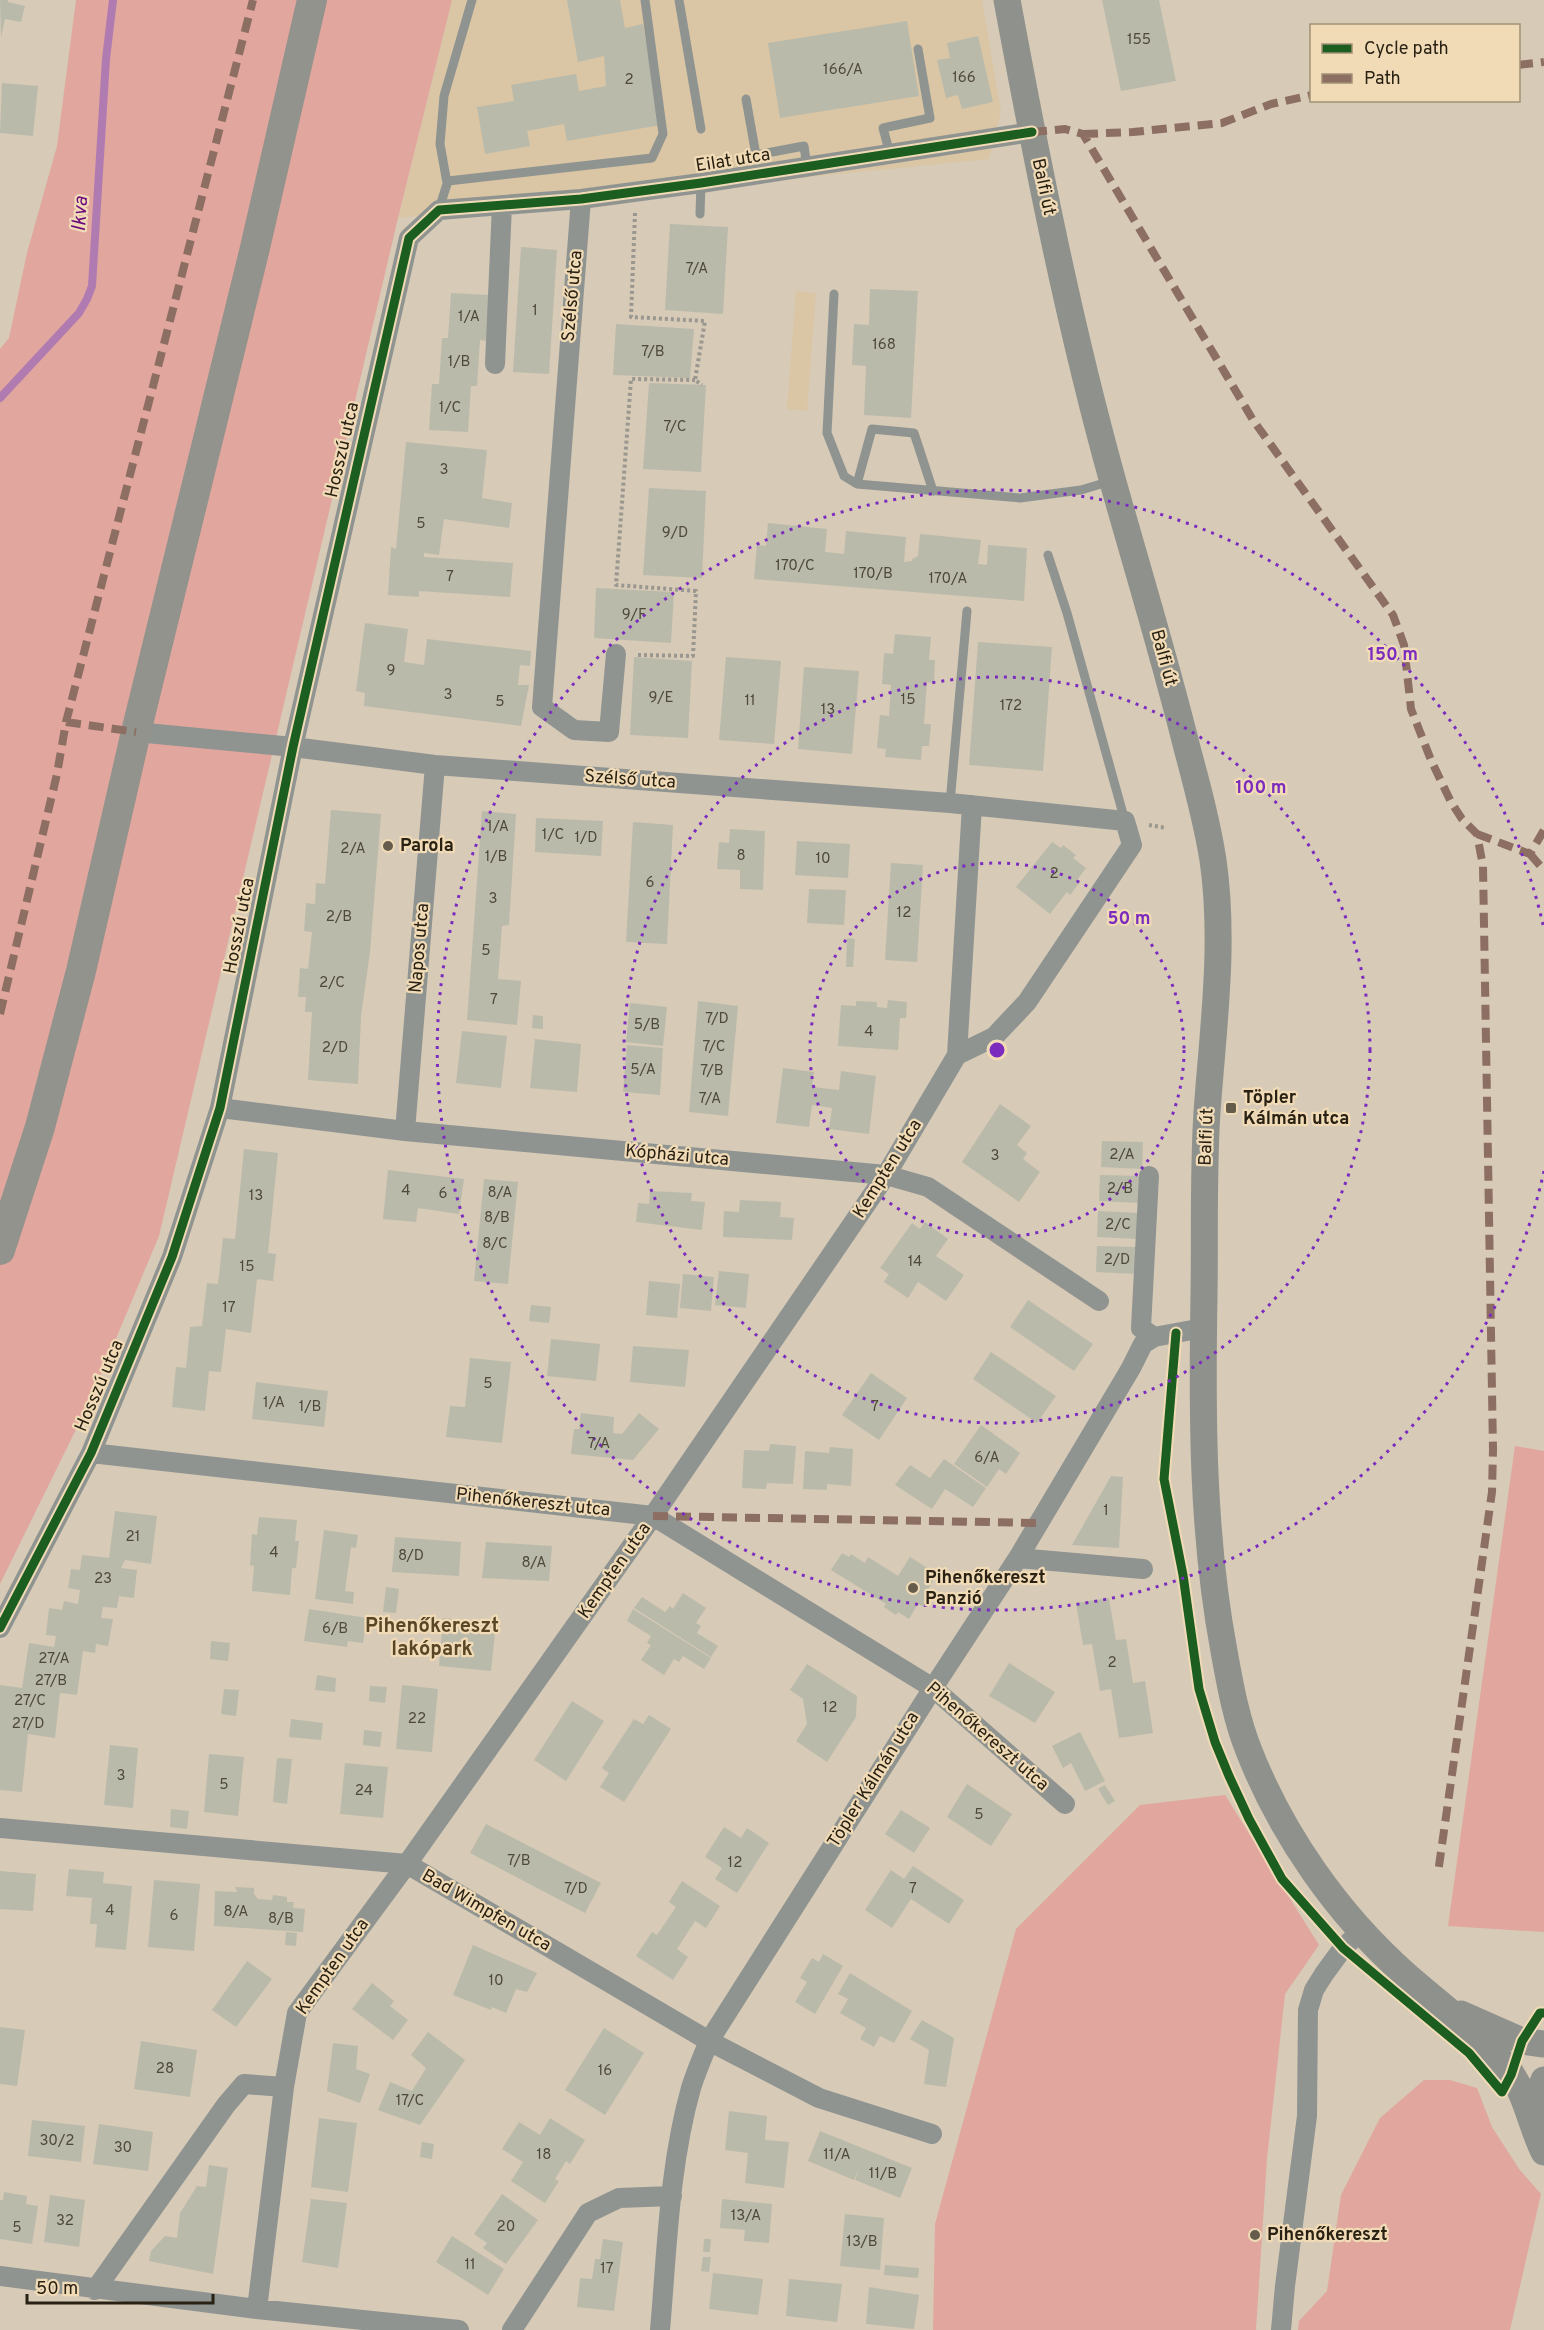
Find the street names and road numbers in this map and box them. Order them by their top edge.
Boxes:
street label: Eilat utca [694,144,772,178]
street label: Balfi út [1026,156,1060,218]
street label: Szélső utca [558,249,588,343]
street label: Hosszú utca [321,400,365,500]
street label: Balfi út [1144,627,1182,689]
street label: Szélső utca [583,765,677,795]
street label: Hosszú utca [219,876,261,976]
street label: Napos utca [405,902,435,994]
street label: Balfi út [1194,1108,1220,1166]
street label: Kempten utca [848,1115,928,1223]
street label: Kópházi utca [624,1140,730,1172]
street label: Hosszú utca [70,1337,130,1435]
street label: Pihenőkereszt utca [455,1483,611,1523]
street label: Kempten utca [573,1518,657,1624]
street label: Pihenőkereszt utca [921,1677,1053,1797]
street label: Töpler Kálmán utca [823,1708,925,1852]
street label: Bad Wimpfen utca [417,1865,555,1957]
street label: Kempten utca [291,1914,375,2020]

